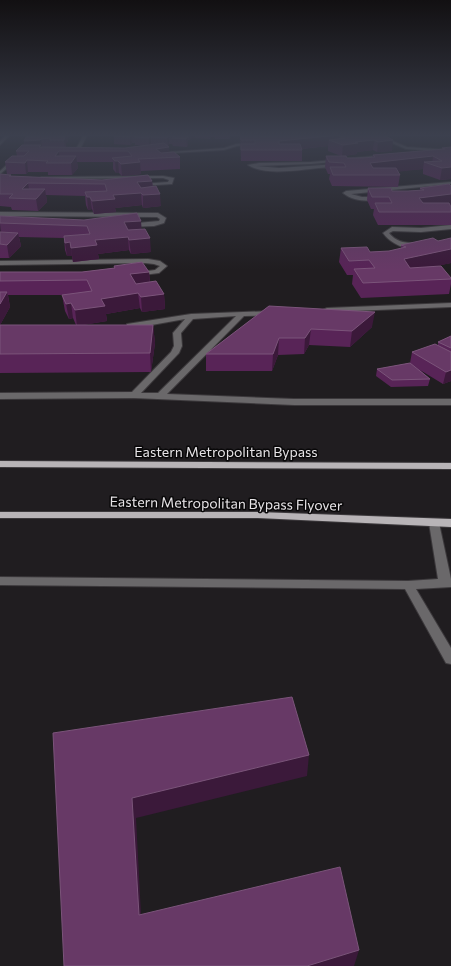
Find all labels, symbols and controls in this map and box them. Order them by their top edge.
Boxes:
street label: Eastern Metropolitan Bypass [134,443,318,460]
street label: Eastern Metropolitan Bypass Flyover [109,492,343,514]

